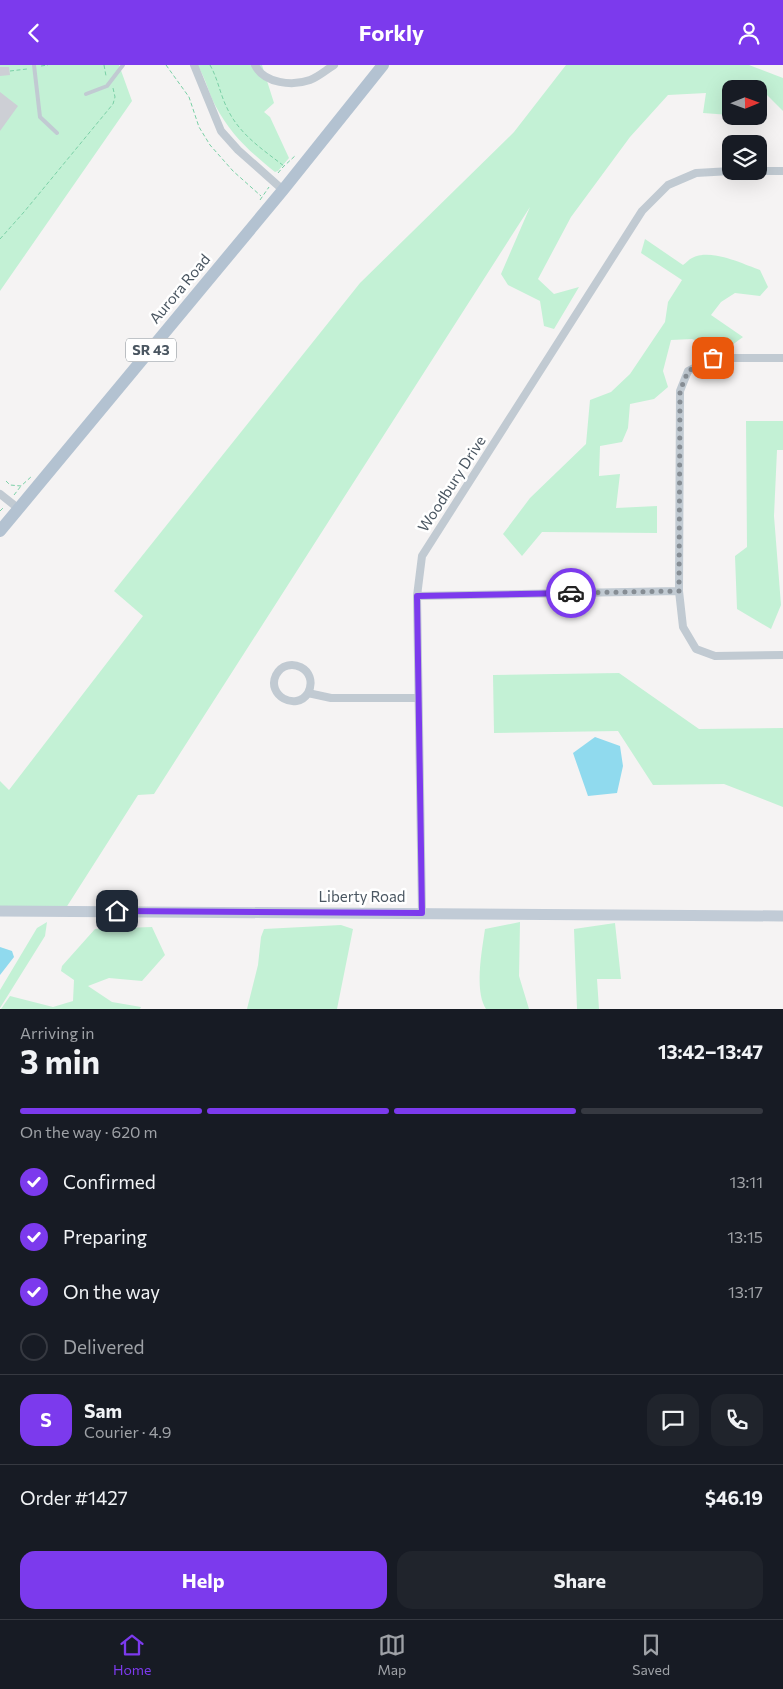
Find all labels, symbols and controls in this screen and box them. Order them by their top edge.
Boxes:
icon: back [20,19,48,47]
text: Forkly [359,19,424,46]
icon: person [735,19,763,47]
north arrow [722,80,768,125]
map controls [722,80,767,180]
button: layers [722,135,767,180]
street label: Aurora Road [145,250,213,327]
pin [692,337,734,379]
road number: SR 43 [126,339,176,361]
icon: bag [699,344,727,372]
street label: Woodbury Drive [413,432,489,535]
courier [546,568,596,618]
icon: car [557,579,585,607]
street label: Liberty Road [318,887,406,905]
pin [96,890,138,932]
icon: home [103,897,131,925]
text: Arriving in [20,1023,94,1042]
text: 13:42–13:47 [658,1040,763,1063]
text: 3 min [20,1041,100,1081]
text: On the way · 620 m [20,1122,158,1141]
icon: check [20,1168,48,1196]
text: Confirmed [63,1170,156,1193]
text: 13:11 [730,1172,763,1191]
icon: check [20,1223,48,1251]
text: Preparing [63,1225,147,1248]
text: 13:15 [727,1227,763,1246]
icon: check [20,1278,48,1306]
text: On the way [63,1280,160,1303]
text: 13:17 [728,1282,763,1301]
text: Delivered [63,1335,144,1358]
button: chat [647,1394,699,1446]
button: phone [711,1394,763,1446]
text: Sam [84,1399,122,1422]
text: S [40,1408,52,1431]
text: Courier · 4.9 [84,1422,171,1441]
text: Order #1427 [20,1486,128,1509]
text: $46.19 [705,1486,763,1509]
button: Help [20,1551,387,1609]
button: Share [397,1551,763,1609]
tab: Home [113,1631,151,1678]
tab: Map [377,1631,406,1678]
tab: Saved [632,1631,670,1678]

